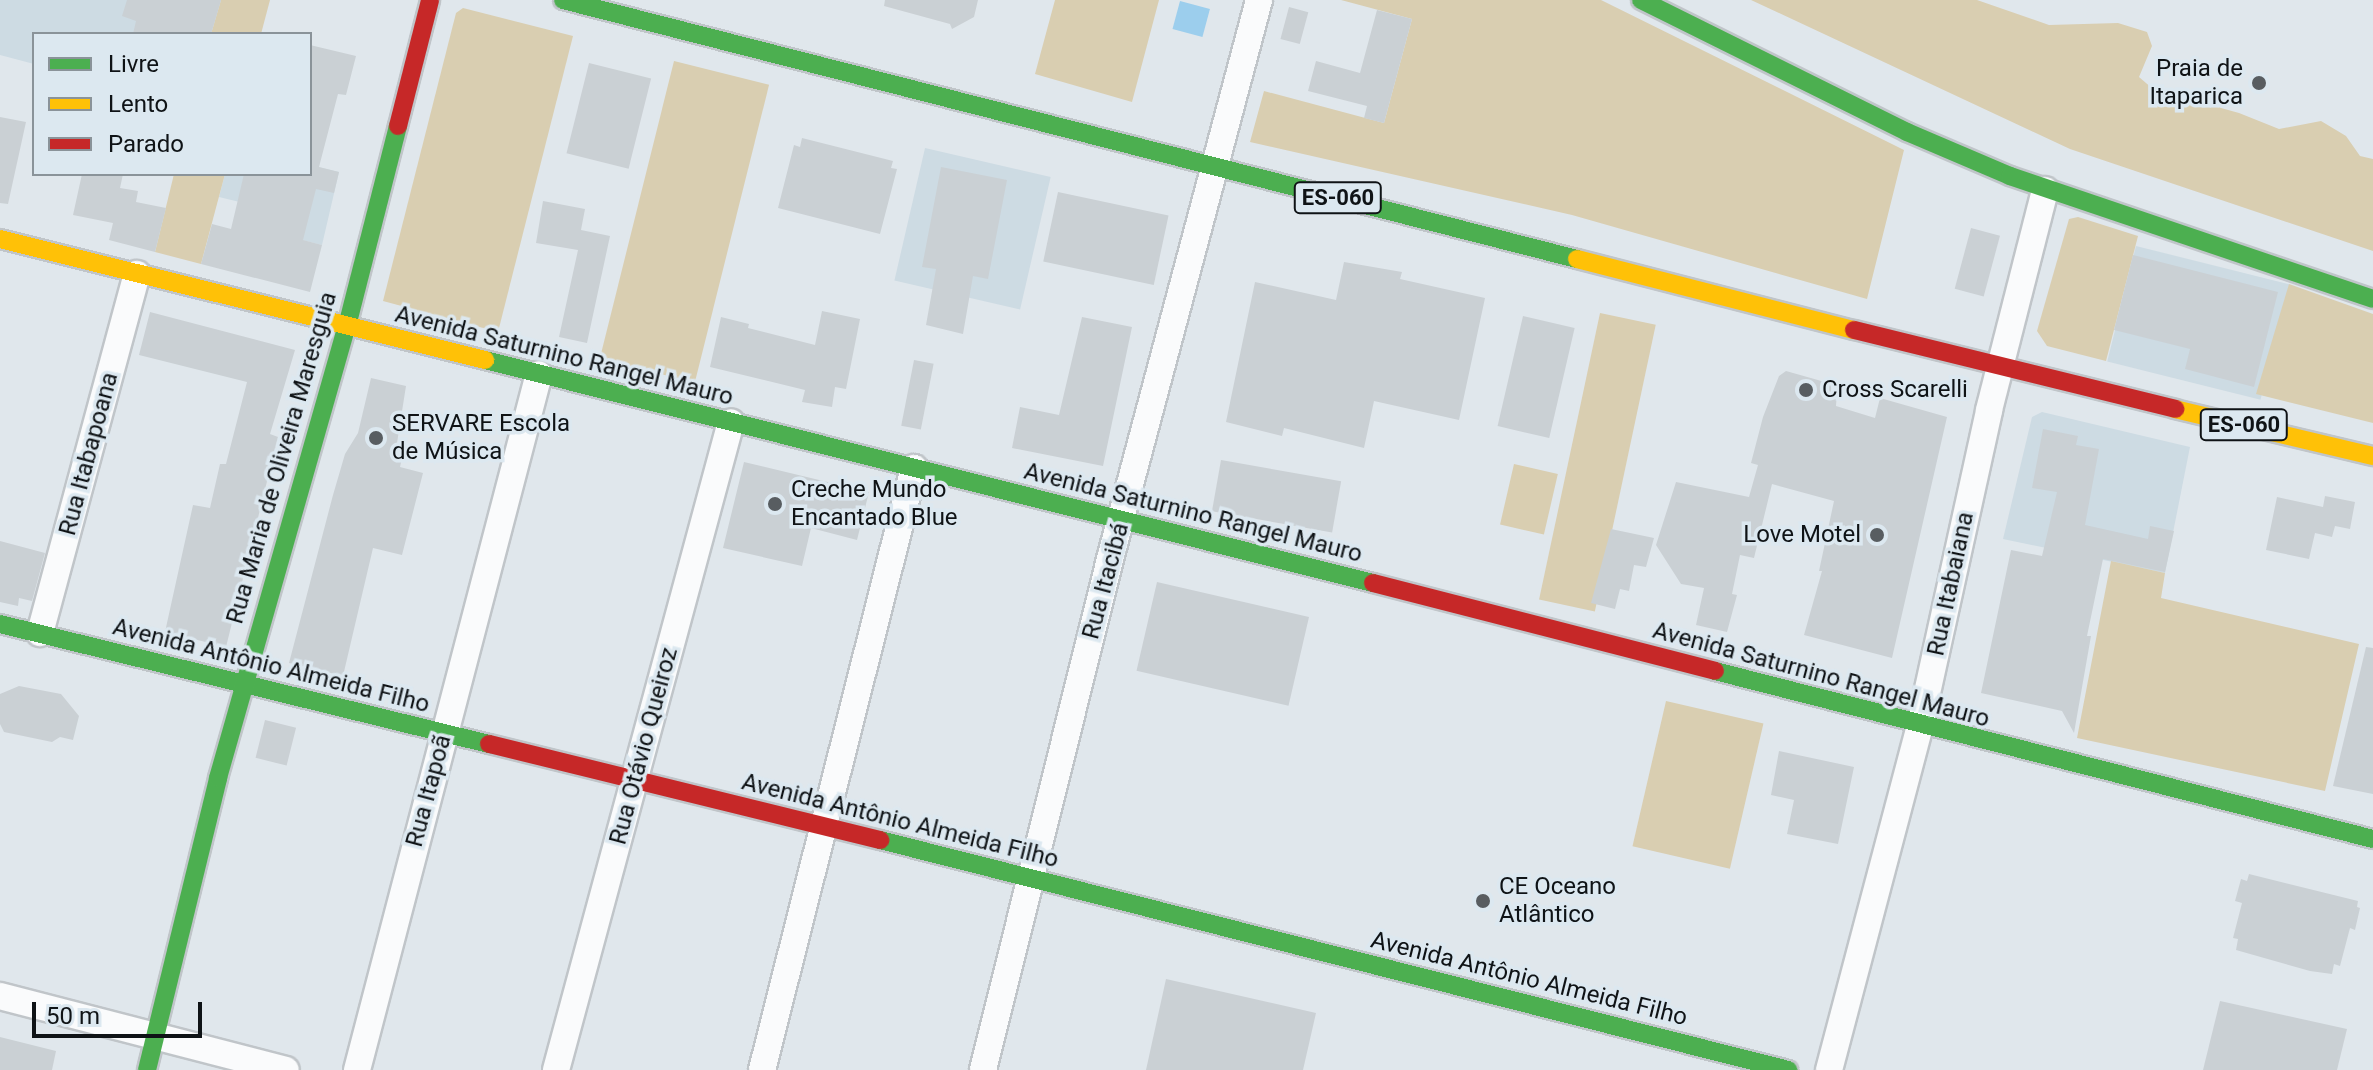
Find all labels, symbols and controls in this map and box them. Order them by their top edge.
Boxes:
legend [32,32,312,176]
text: Livre [108,50,159,78]
place label: Praia de Itaparica [2149,55,2243,111]
marker: Praia de Itaparica [2250,74,2268,92]
text: Lento [108,90,168,118]
text: Parado [108,130,184,158]
road number: ES-060 [1292,180,1384,216]
street label: Rua Maria de Oliveira Maresguia [221,289,343,627]
street label: Avenida Saturnino Rangel Mauro [392,300,736,412]
street label: Rua Itabapoana [53,369,125,539]
place label: Cross Scarelli [1822,376,1968,404]
marker: Cross Scarelli [1797,381,1815,399]
road number: ES-060 [2198,407,2290,443]
place label: SERVARE Escola de Música [392,410,570,466]
marker: SERVARE Escola de Música [367,429,385,447]
street label: Avenida Saturnino Rangel Mauro [1021,457,1365,569]
place label: Creche Mundo Encantado Blue [791,476,958,532]
marker: Creche Mundo Encantado Blue [766,495,784,513]
street label: Rua Itabaiana [1922,510,1980,658]
street label: Rua Itacibá [1077,520,1135,642]
place label: Love Motel [1743,521,1861,549]
marker: Love Motel [1868,526,1886,544]
street label: Avenida Antônio Almeida Filho [110,613,432,719]
street label: Avenida Saturnino Rangel Mauro [1650,616,1992,734]
street label: Rua Otávio Queiroz [604,644,684,848]
street label: Rua Itapoã [400,732,458,850]
street label: Avenida Antônio Almeida Filho [739,768,1061,874]
place label: CE Oceano Atlântico [1499,873,1616,929]
marker: CE Oceano Atlântico [1474,892,1492,910]
street label: Avenida Antônio Almeida Filho [1368,926,1690,1032]
scale bar [36,986,206,1036]
text: 50 m [46,1002,100,1030]

